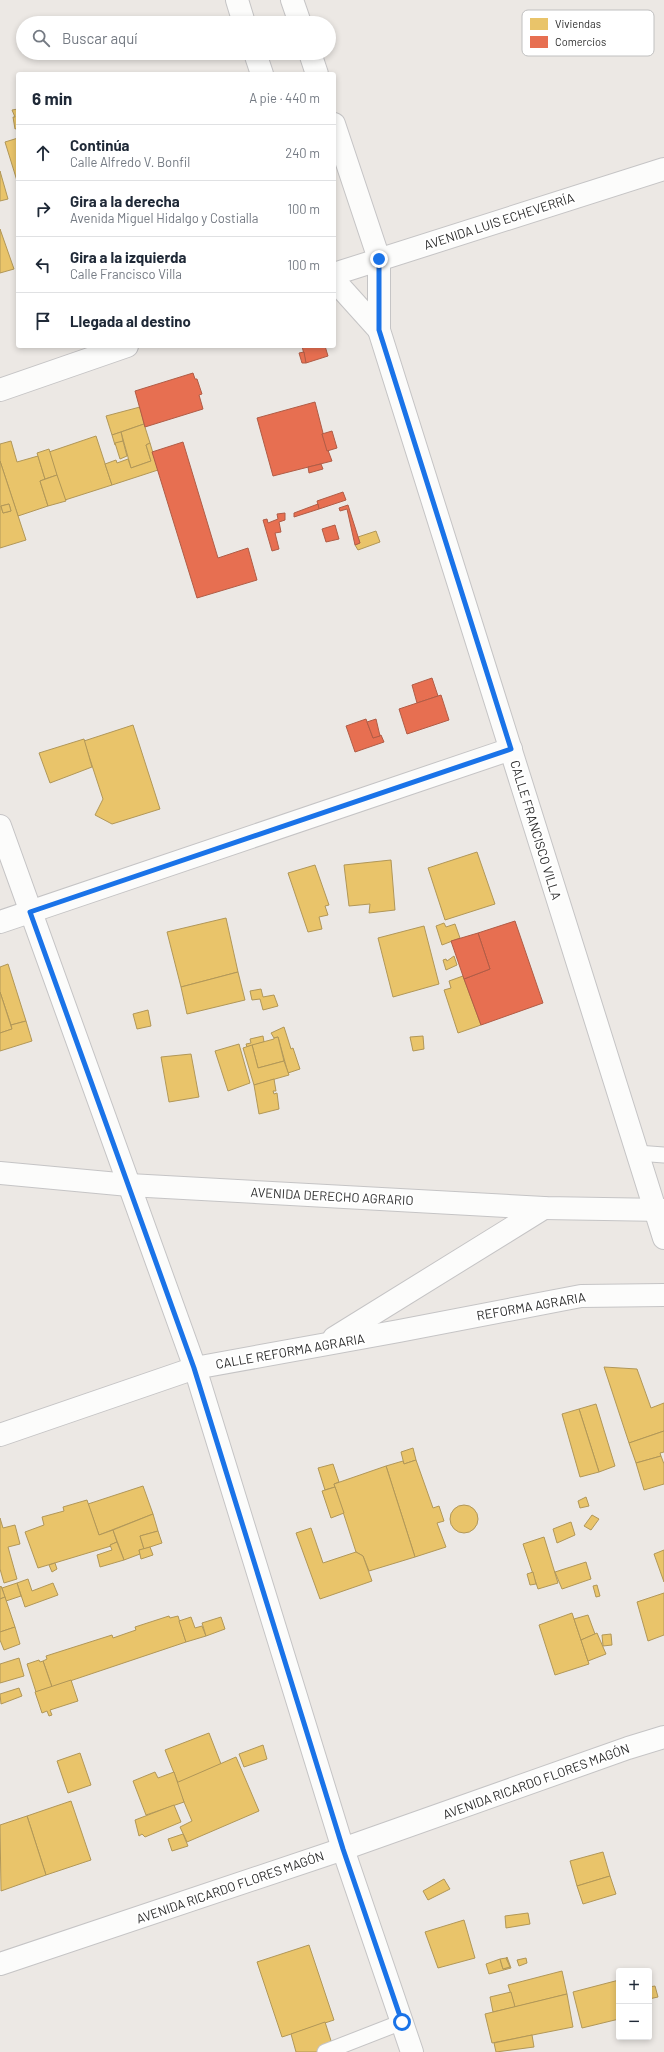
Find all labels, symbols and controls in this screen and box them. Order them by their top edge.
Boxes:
legend [522,10,654,56]
search box [16,16,336,60]
text: Viviendas [555,17,601,30]
icon: search [30,27,52,49]
text: Buscar aquí [62,29,138,47]
text: Comercios [555,35,606,48]
text: 6 min [32,88,72,108]
text: A pie · 440 m [249,90,320,106]
text: Continúa [70,136,130,154]
icon: ahead [32,142,54,164]
text: 240 m [285,145,320,161]
text: Calle Alfredo V. Bonfil [70,154,190,170]
street label: AVENIDA LUIS ECHEVERRÍA [422,189,576,253]
text: Gira a la derecha [70,192,180,210]
icon: right [32,198,54,220]
text: 100 m [287,201,320,217]
text: Avenida Miguel Hidalgo y Costialla [70,210,258,226]
text: Gira a la izquierda [70,248,186,266]
route end [370,250,388,268]
icon: left [32,254,54,276]
text: 100 m [287,257,320,273]
text: Calle Francisco Villa [70,266,182,282]
icon: arrive [32,310,54,332]
text: Llegada al destino [70,312,191,330]
street label: CALLE FRANCISCO VILLA [507,758,565,902]
street label: AVENIDA DERECHO AGRARIO [250,1184,414,1208]
street label: REFORMA AGRARIA [475,1289,587,1323]
street label: CALLE REFORMA AGRARIA [214,1330,366,1372]
street label: AVENIDA RICARDO FLORES MAGÓN [440,1740,632,1822]
street label: AVENIDA RICARDO FLORES MAGÓN [134,1847,326,1927]
map controls [616,1968,652,2040]
button: + [616,1968,652,2004]
button: − [616,2004,652,2040]
route start [393,2013,411,2031]

